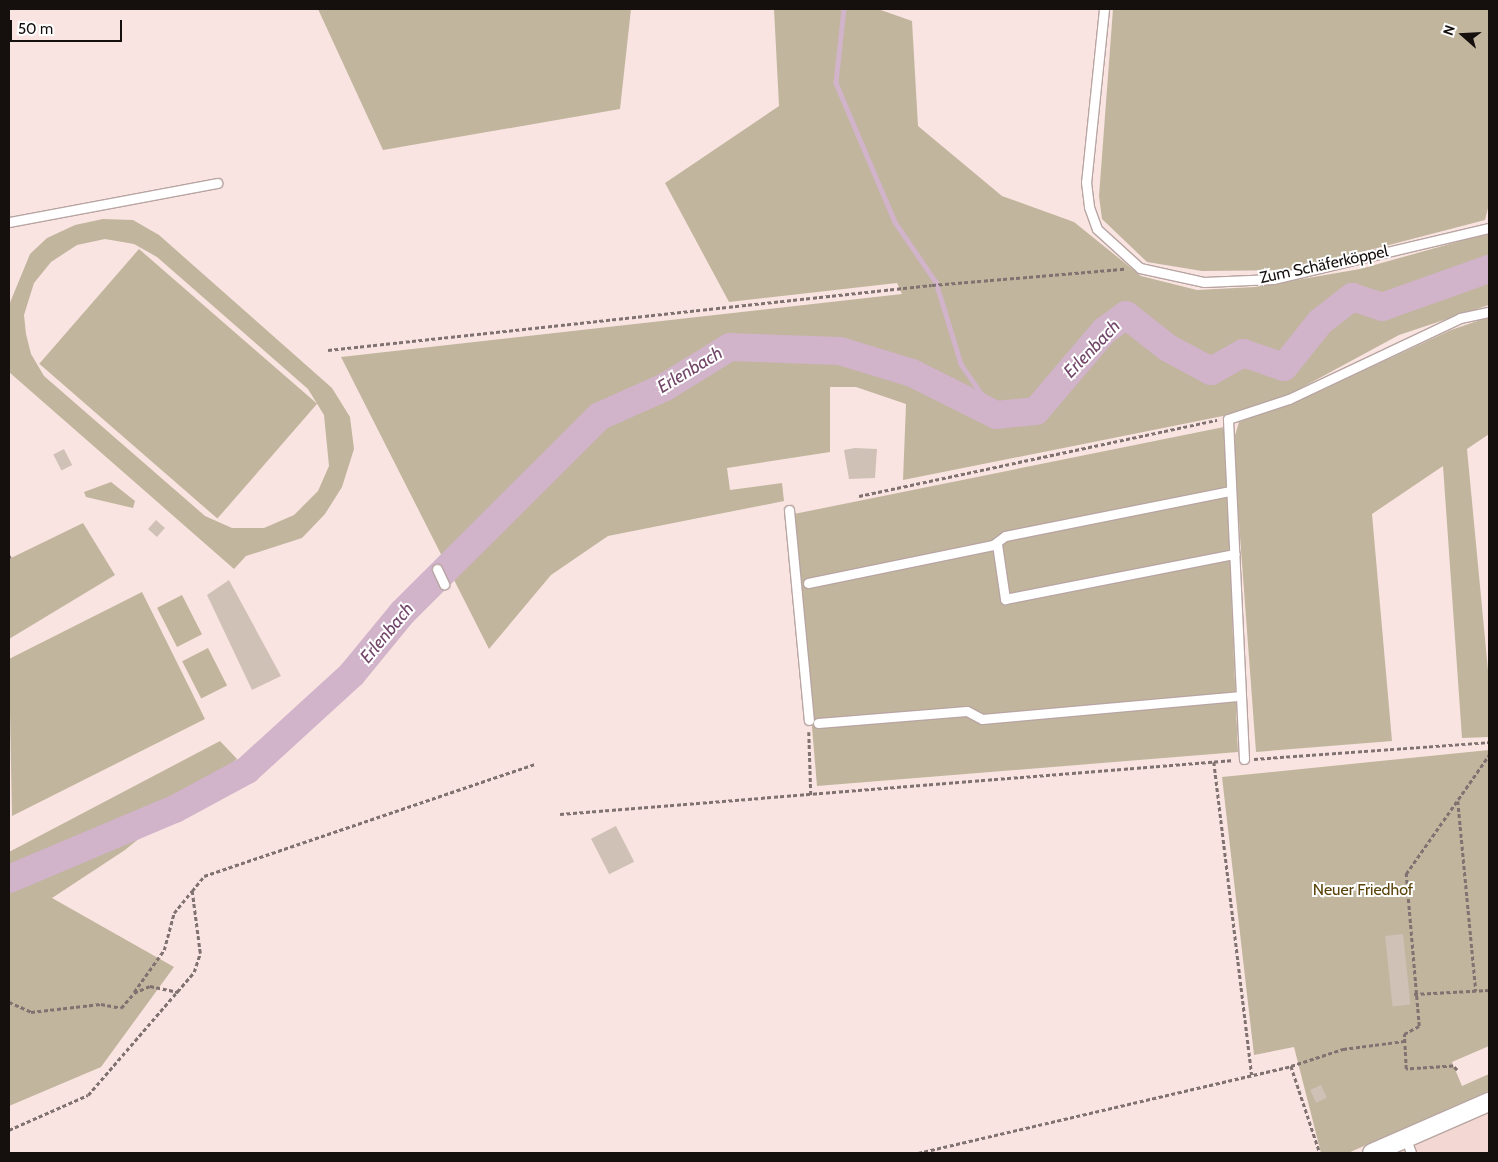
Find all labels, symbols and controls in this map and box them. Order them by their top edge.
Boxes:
scale bar [12,10,125,42]
north arrow [1438,10,1488,60]
text: 50 m [18,20,53,38]
text: N [1439,23,1459,38]
street label: Zum Schäferköppel [1258,242,1390,288]
water label: Erlenbach [1059,316,1125,382]
water label: Erlenbach [654,342,726,398]
water label: Erlenbach [356,598,418,668]
park label: Neuer Friedhof [1313,880,1413,900]

